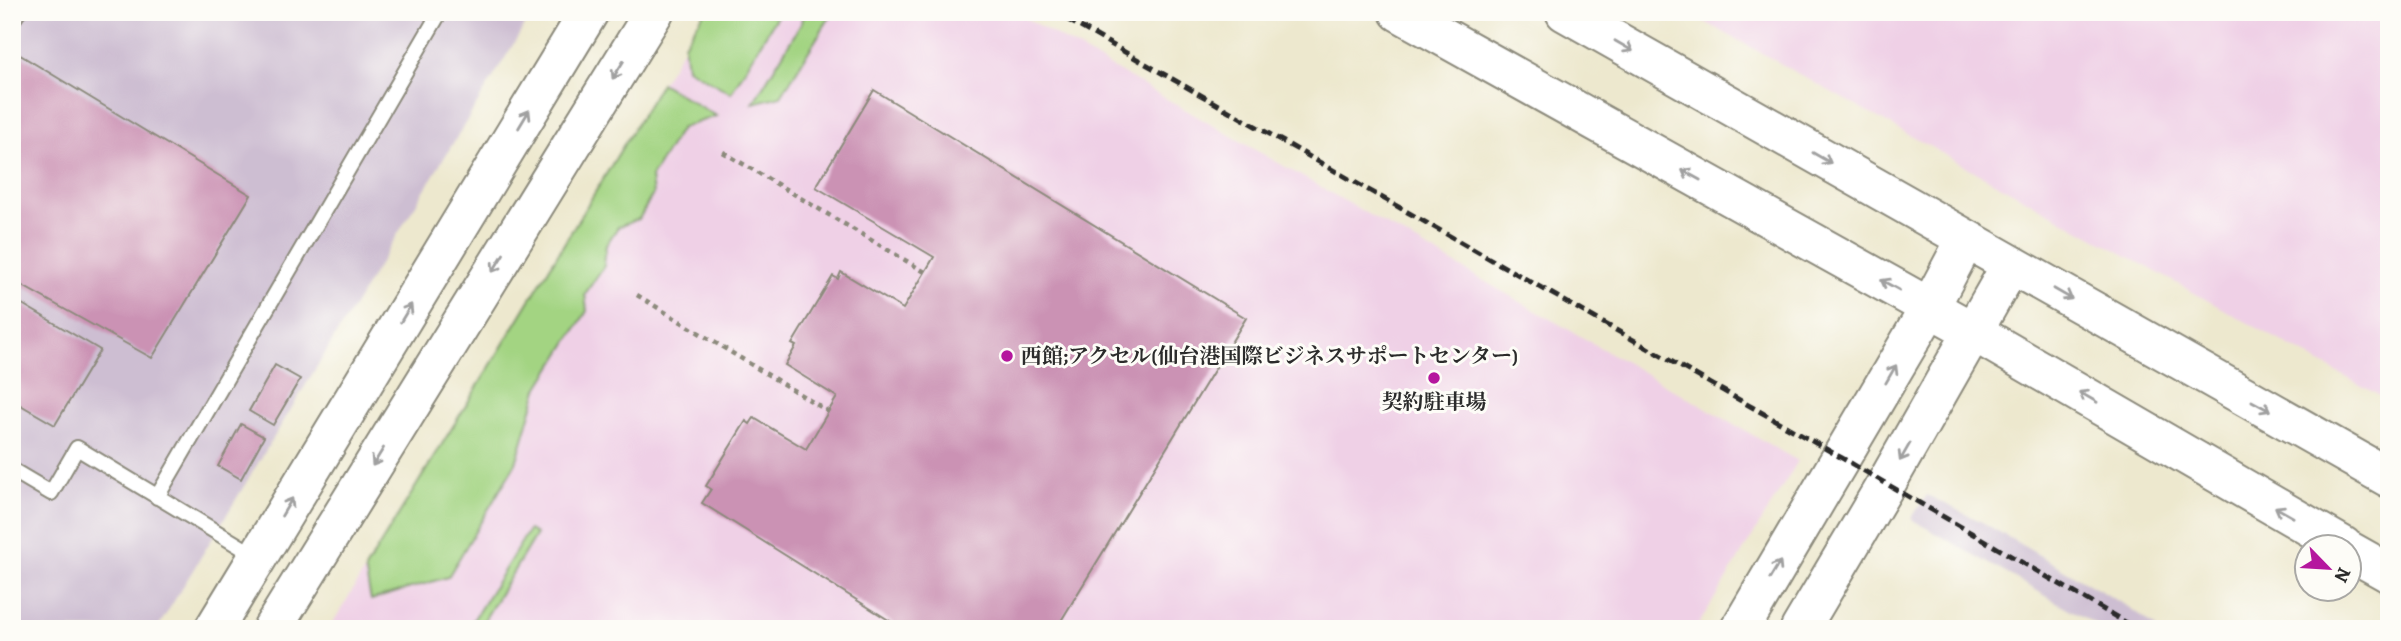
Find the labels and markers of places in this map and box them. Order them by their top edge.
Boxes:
place label: 西館;アクセル(仙台港国際ビジネスサポートセンター) [1021,342,1518,370]
marker: 西館;アクセル(仙台港国際ビジネスサポートセンター) [999,348,1015,364]
marker: 契約駐車場 [1426,370,1442,386]
place label: 契約駐車場 [1382,388,1487,416]

